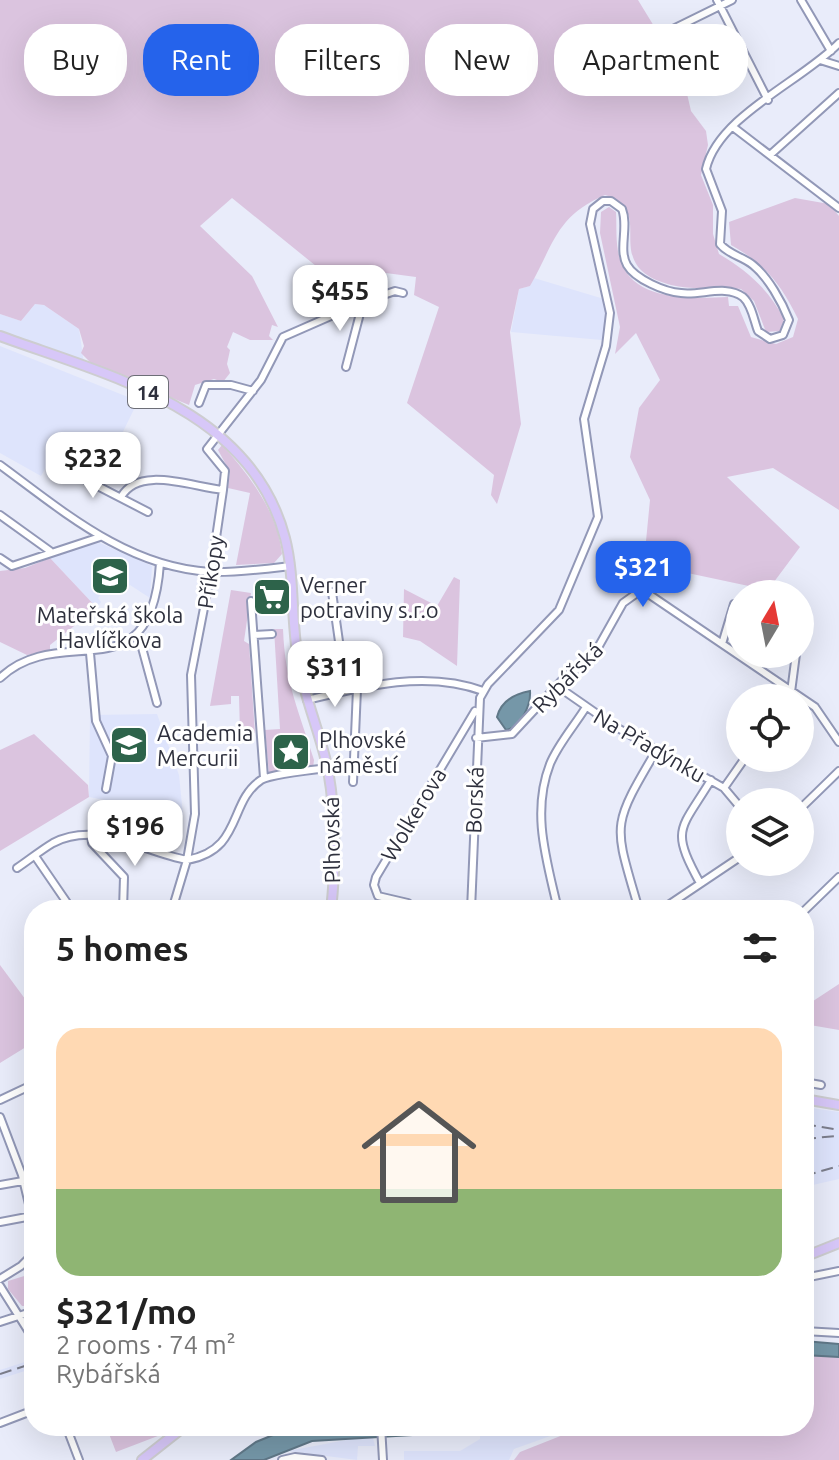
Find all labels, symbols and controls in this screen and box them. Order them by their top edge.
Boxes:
chip: Buy [24,24,127,96]
chip: Rent [143,24,259,96]
chip: Filters [275,24,409,96]
chip: New [425,24,538,96]
chip: Apartment [554,24,748,96]
pin: $455 [293,265,387,333]
text: $455 [311,276,369,305]
road number: 14 [128,376,168,408]
pin: $232 [46,432,140,500]
text: $232 [64,443,122,472]
street label: Příkopy [192,533,228,610]
pin: $321 [596,541,690,609]
text: $321 [614,552,672,581]
school or university icon: Mateřská škola Havlíčkova [89,555,131,597]
place label: Verner potraviny s.r.o [300,572,439,622]
supermarket icon: Verner potraviny s.r.o [251,576,293,618]
north arrow [726,580,814,668]
map controls [726,580,814,876]
place label: Mateřská škola Havlíčkova [37,602,183,652]
street label: Rybářská [527,637,607,717]
pin: $311 [288,641,382,709]
text: $311 [306,652,364,681]
button: locate [726,684,814,772]
street label: Na Přadýnku [590,703,710,787]
place label: Academia Mercurii [157,720,253,770]
school or university icon: Academia Mercurii [108,724,150,766]
place label: Plhovské náměstí [319,727,406,777]
place icon: Plhovské náměstí [270,731,312,773]
street label: Wolkerova [375,763,451,865]
street label: Borská [460,766,488,834]
button: layers [726,788,814,876]
street label: Plhovská [318,796,344,884]
pin: $196 [88,800,182,868]
text: $196 [106,811,164,840]
icon: filters [738,926,782,970]
text: 5 homes [56,929,189,967]
icon: home [347,1080,491,1224]
text: $321/mo [56,1292,197,1330]
text: 2 rooms · 74 m² [56,1330,236,1359]
text: Rybářská [56,1359,161,1388]

